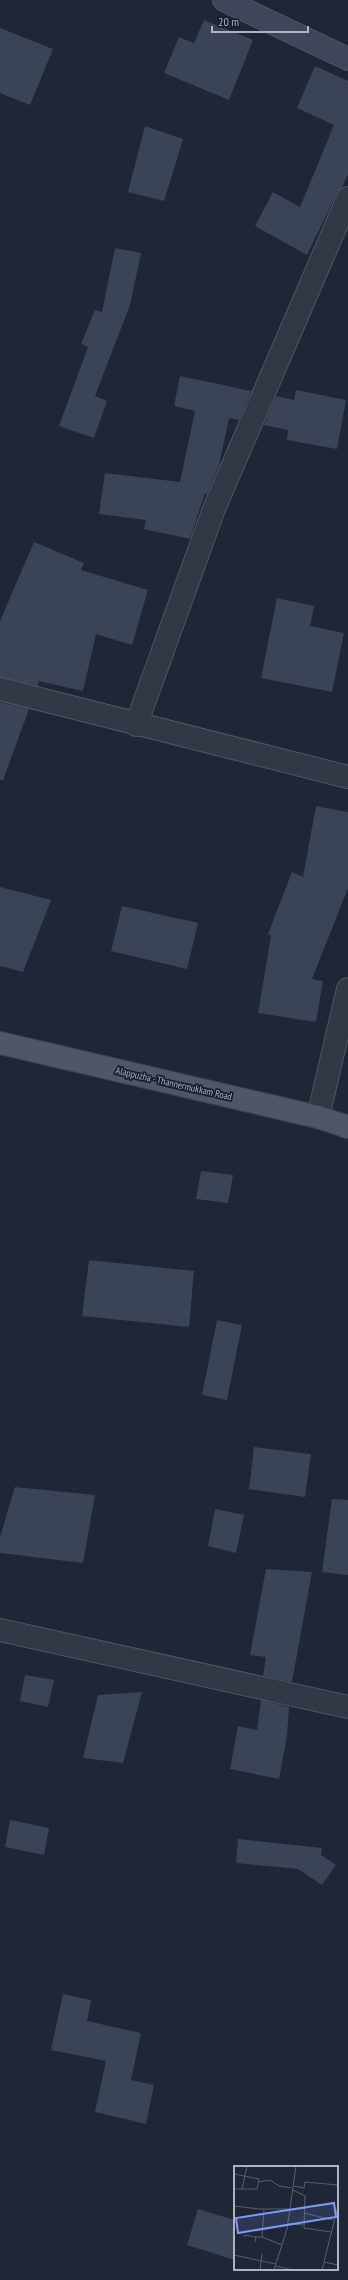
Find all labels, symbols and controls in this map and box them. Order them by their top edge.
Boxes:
scale bar [212,8,308,34]
text: 20 m [218,14,239,29]
street label: Alappuzha - Thannermukkam Road [114,1064,233,1103]
inset map [234,2166,338,2270]

